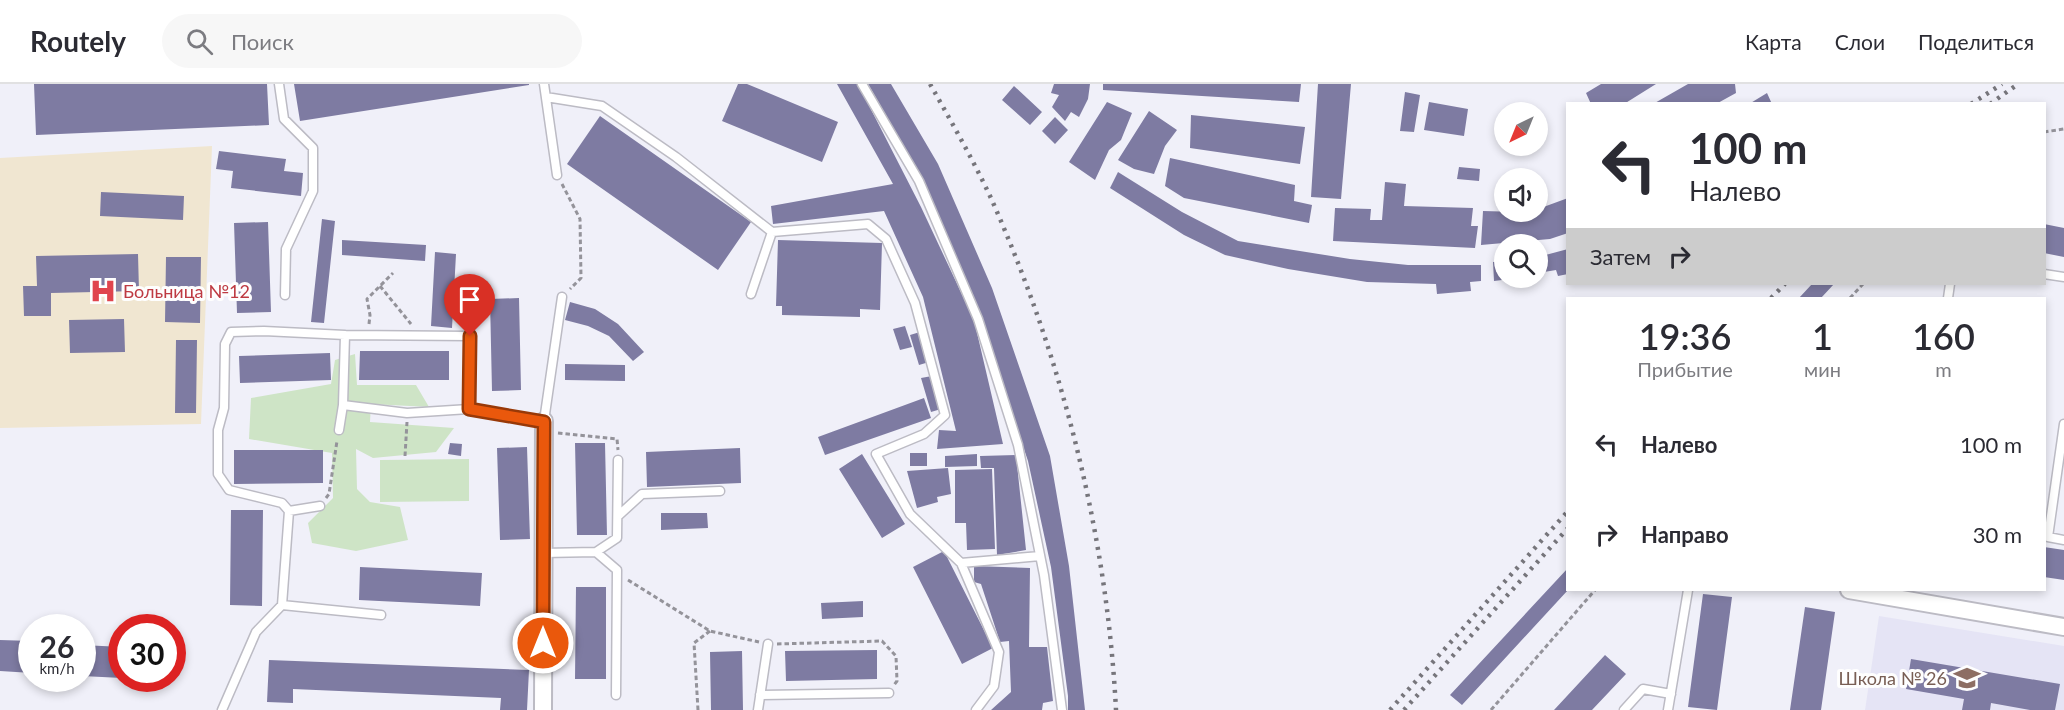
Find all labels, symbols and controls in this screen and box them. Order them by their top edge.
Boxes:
search box [162,14,582,68]
text: Routely [30,24,126,58]
icon: search [183,25,216,58]
text: Поиск [231,28,294,55]
text: Карта [1745,29,1802,54]
text: Слои [1835,29,1885,54]
text: Поделиться [1918,29,2034,54]
north arrow [1494,102,1548,156]
map controls [1494,102,1548,288]
text: 100 m [1689,123,1807,173]
icon: left [1590,126,1668,204]
button: sound [1494,168,1548,222]
text: Налево [1689,174,1781,207]
button: search [1494,234,1548,288]
icon: right [1663,240,1696,273]
text: Затем [1590,243,1651,270]
pin [444,274,495,336]
hospital icon: Больница №12 [88,276,118,306]
place label: Больница №12 [123,280,250,302]
icon: arrive [453,283,486,316]
text: 19:36 [1639,314,1731,358]
text: 1 [1812,314,1833,358]
text: 160 [1912,314,1975,358]
text: Прибытие [1637,357,1733,381]
text: мин [1804,357,1841,381]
text: m [1935,357,1952,381]
icon: left [1590,428,1623,461]
text: Налево [1641,431,1717,458]
text: 100 m [1960,431,2022,458]
icon: right [1590,518,1623,551]
text: Направо [1641,521,1729,548]
text: 30 m [1973,521,2022,548]
position arrow [511,611,575,675]
speed limit sign: 30 [108,614,186,692]
text: 26 [40,628,74,664]
text: km/h [39,659,75,677]
school or university icon: Школа № 26 [1952,663,1982,693]
place label: Школа № 26 [1838,667,1947,689]

